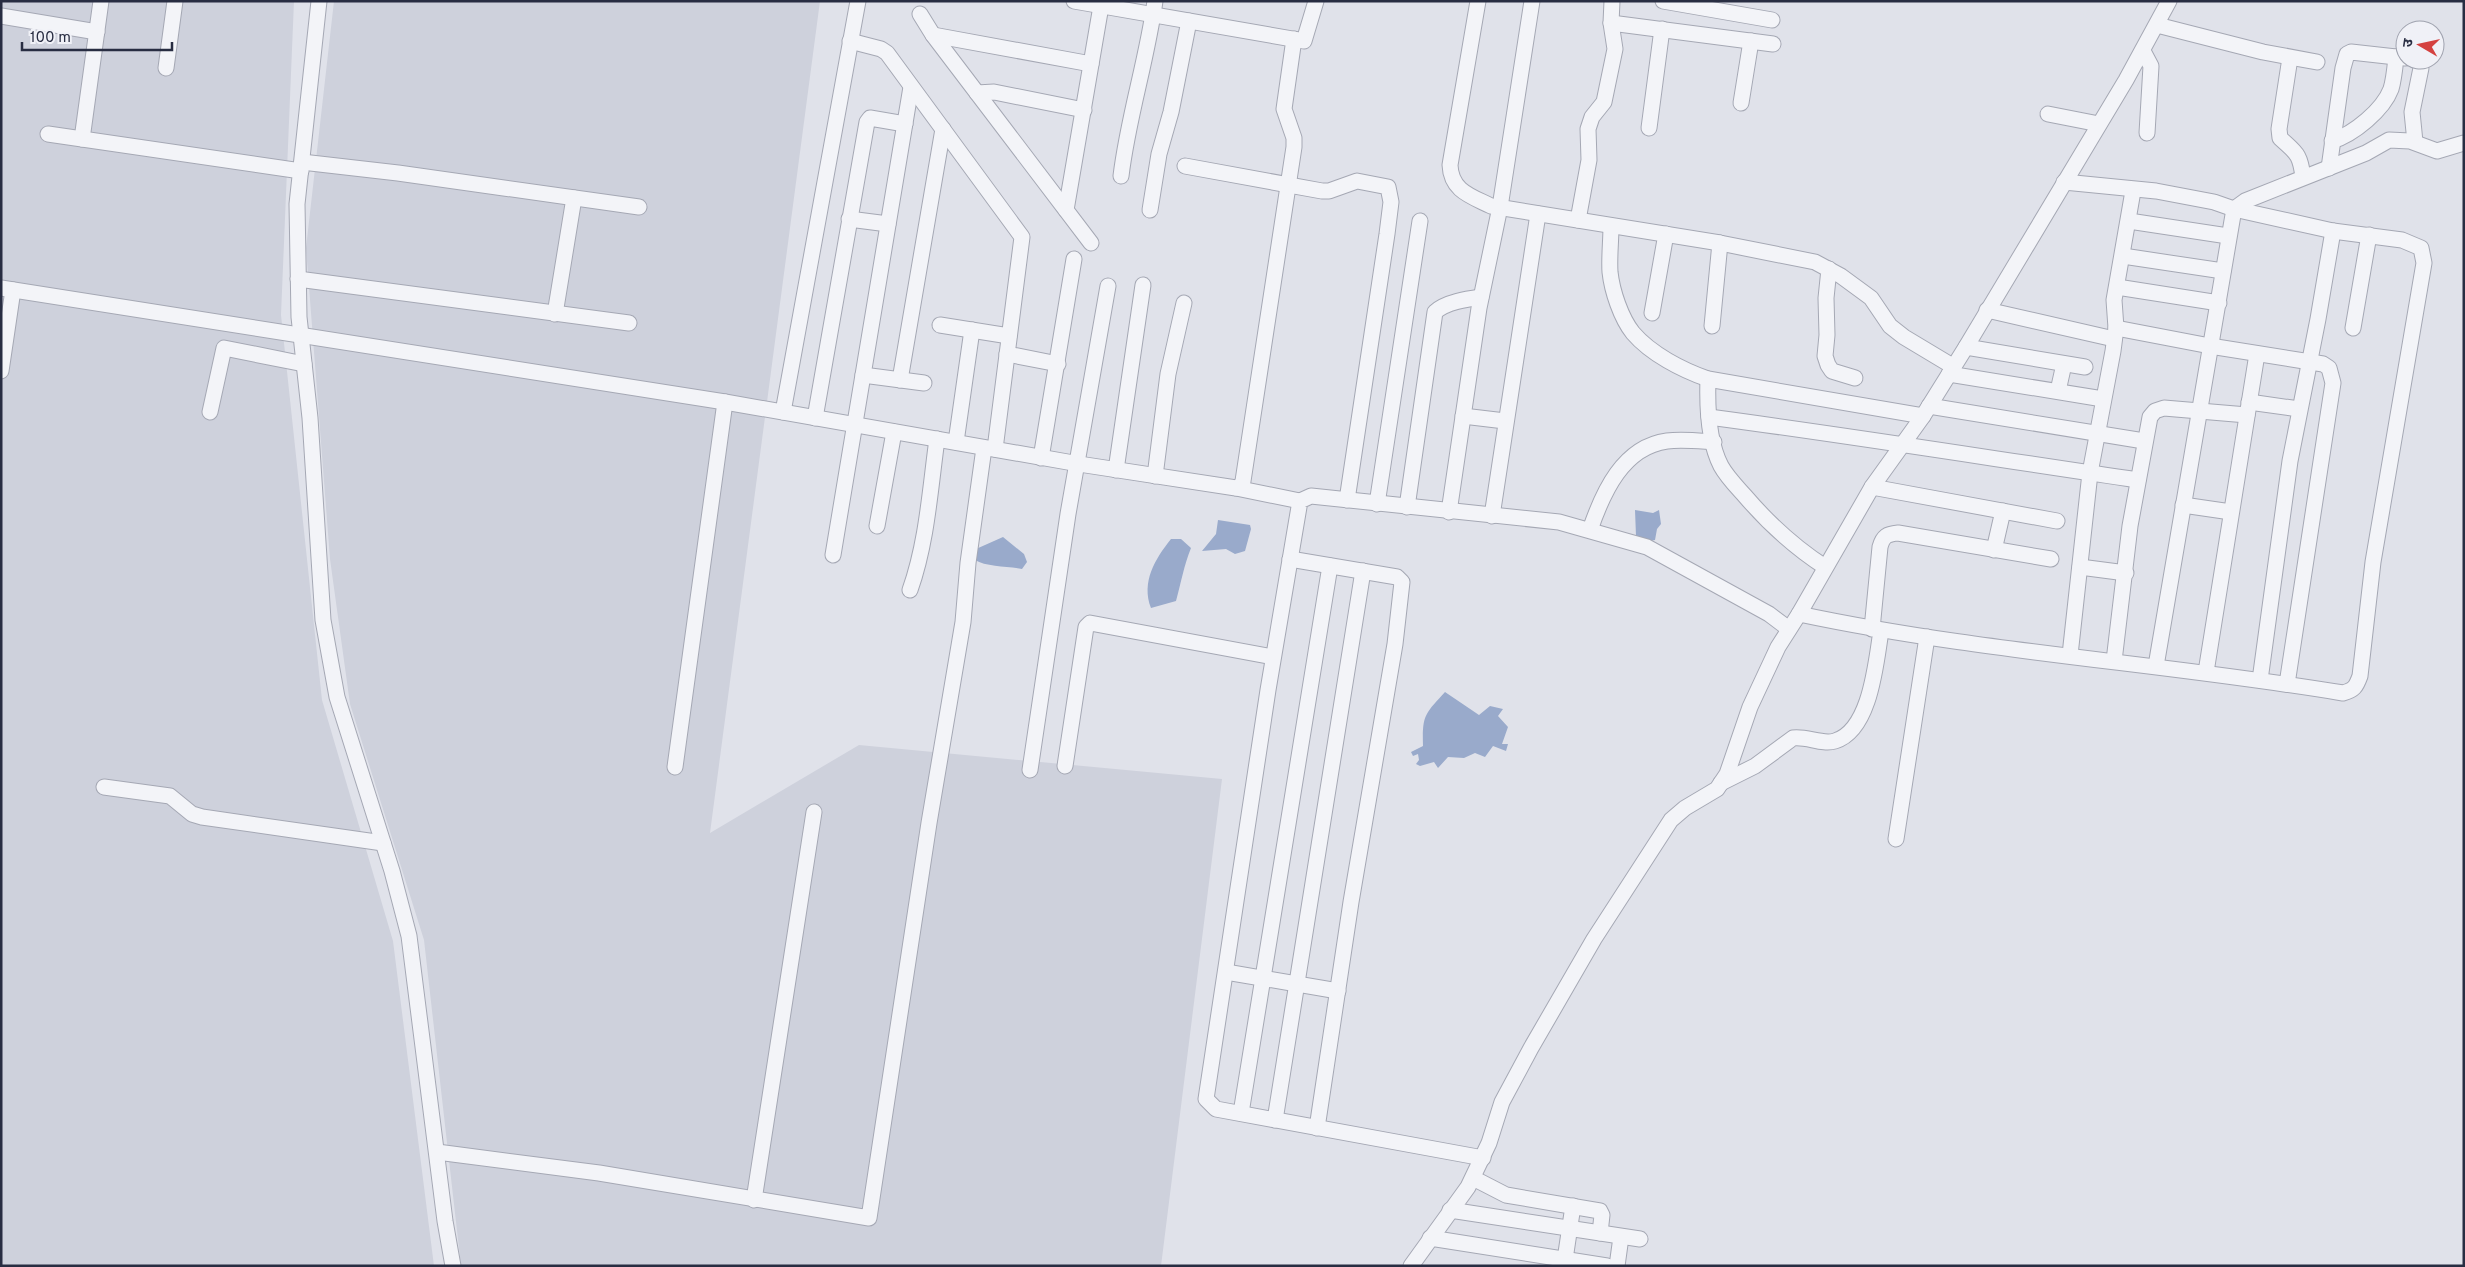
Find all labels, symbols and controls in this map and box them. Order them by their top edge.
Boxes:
scale bar [22,20,172,52]
north arrow [2395,20,2445,70]
text: 100 m [30,29,71,48]
text: उ [2400,37,2418,49]

